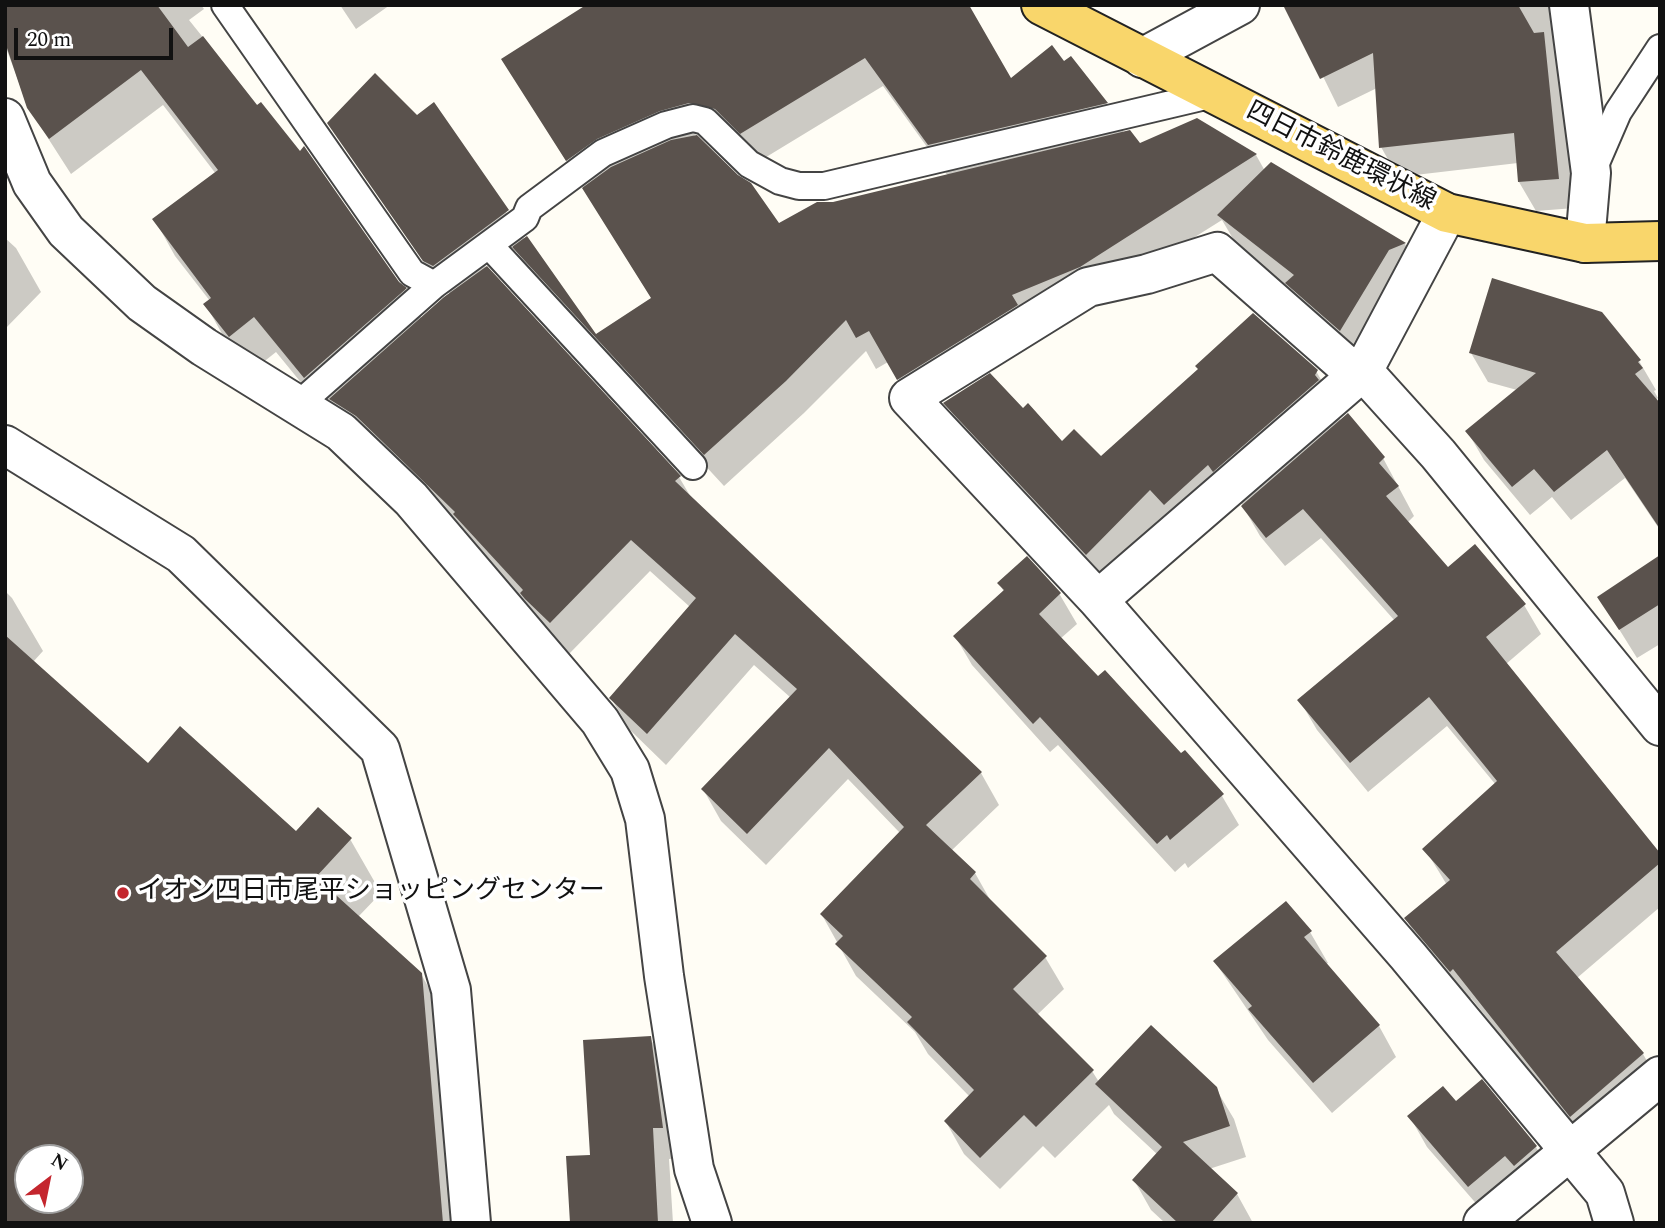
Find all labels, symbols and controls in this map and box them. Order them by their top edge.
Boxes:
scale bar [18,14,177,58]
text: 20 m [27,24,71,56]
street label: 四日市鈴鹿環状線 [1240,97,1440,219]
place label: イオン四日市尾平ショッピングセンター [137,877,605,909]
marker: イオン四日市尾平ショッピングセンター [115,885,131,901]
north arrow [14,1144,84,1214]
text: N [45,1146,74,1179]

